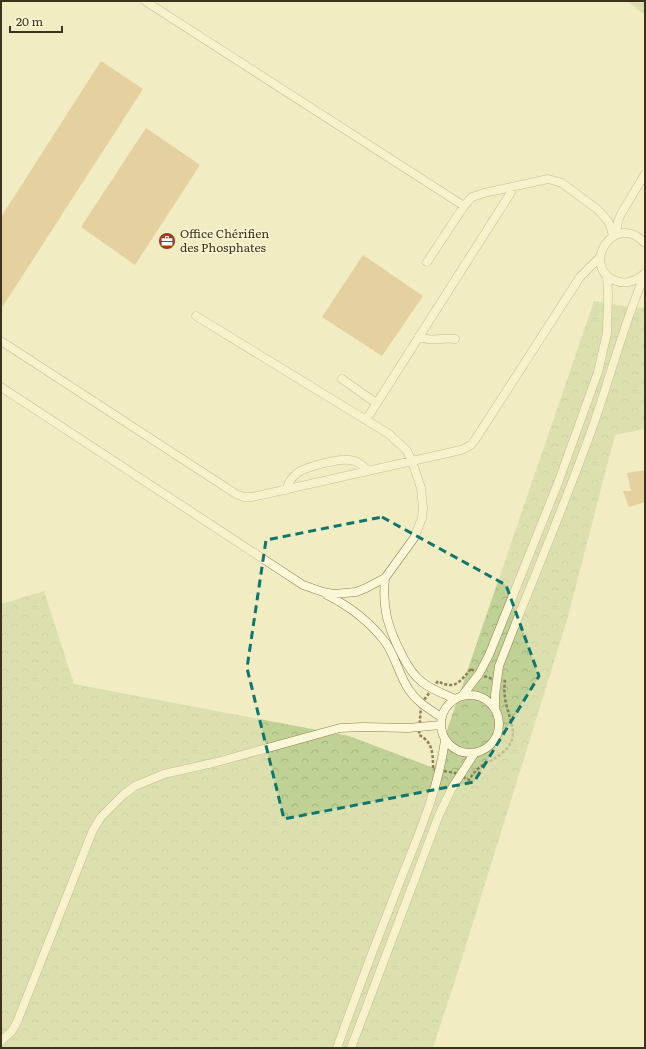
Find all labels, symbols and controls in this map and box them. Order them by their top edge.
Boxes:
scale bar [10,8,62,34]
text: 20 m [16,12,43,30]
place label: Office Chérifien des Phosphates [180,224,269,256]
office icon: Office Chérifien des Phosphates [157,231,177,251]

